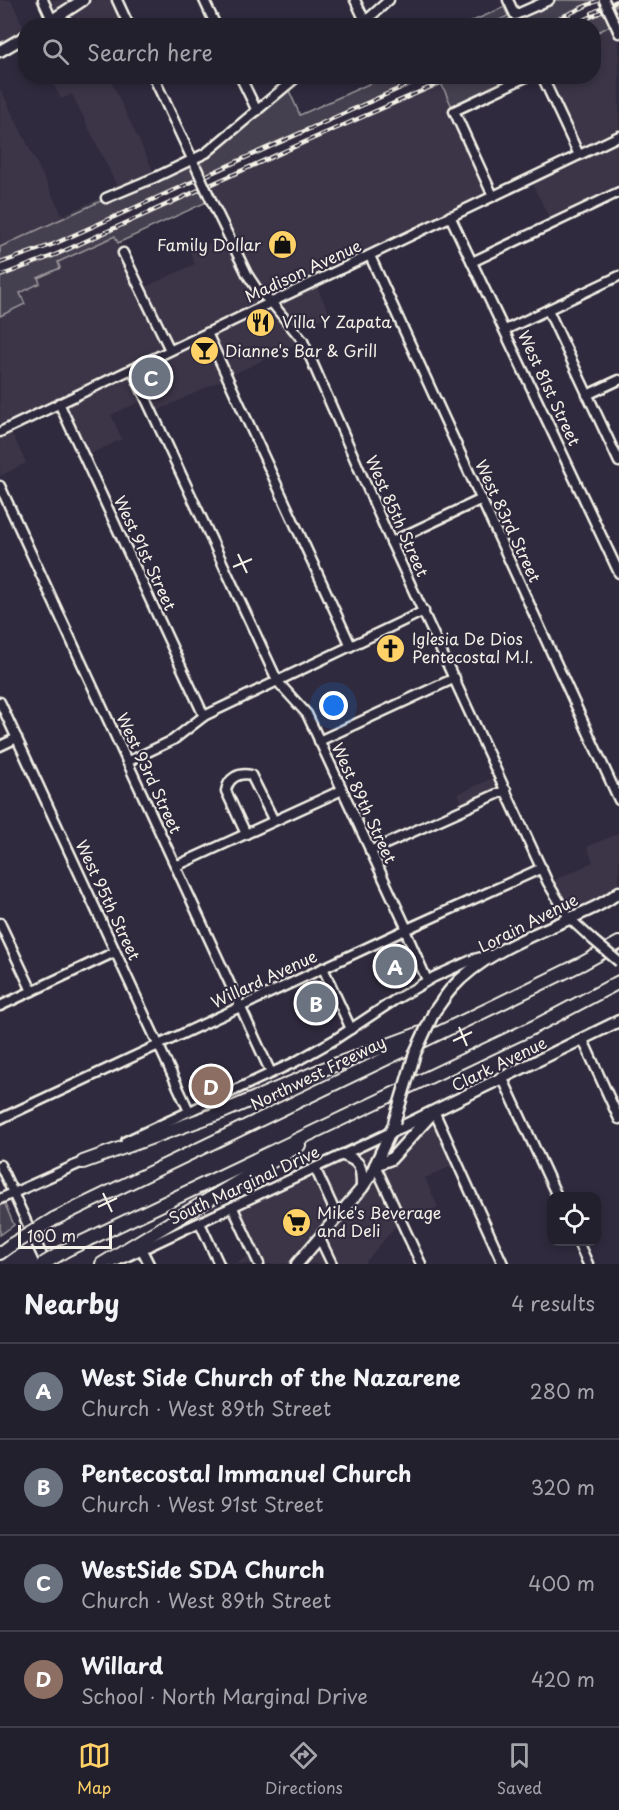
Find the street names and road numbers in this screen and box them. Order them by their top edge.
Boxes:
street label: Madison Avenue [240,232,365,308]
street label: West 81st Street [513,326,587,450]
street label: West 85th Street [360,451,436,581]
street label: West 83rd Street [470,455,548,586]
street label: West 91st Street [109,491,183,614]
street label: West 93rd Street [111,708,189,837]
street label: West 89th Street [326,738,404,867]
street label: West 95th Street [70,835,148,964]
street label: Lorain Avenue [474,887,582,958]
street label: Willard Avenue [207,943,321,1013]
street label: Northwest Freeway [246,1029,389,1115]
street label: Clark Avenue [447,1030,550,1097]
street label: South Marginal Drive [164,1139,323,1230]

